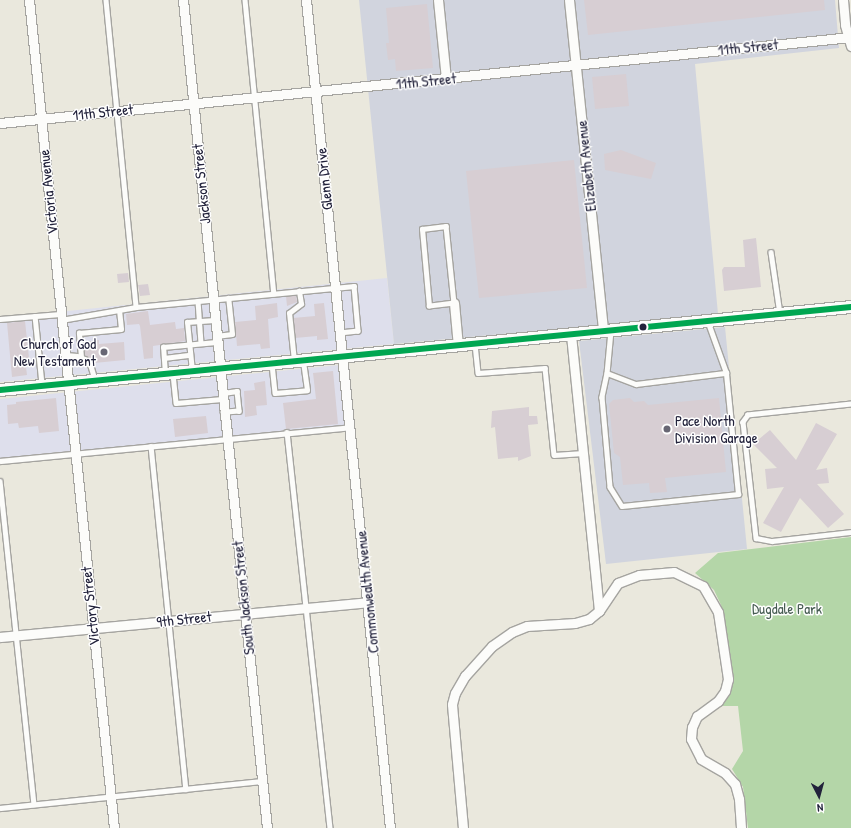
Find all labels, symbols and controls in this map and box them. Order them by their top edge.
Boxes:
street label: 11th Street [717,35,779,59]
street label: 11th Street [395,69,457,93]
street label: 11th Street [72,100,134,124]
street label: Elizabeth Avenue [572,120,600,212]
street label: Jackson Street [188,143,214,225]
street label: Glenn Drive [312,147,336,211]
street label: Victoria Avenue [35,149,61,235]
unlabelled marker [638,322,648,332]
place label: Church of God New Testament [14,334,96,369]
marker: Church of God New Testament [99,347,109,357]
place label: Pace North Division Garage [675,411,758,446]
marker: Pace North Division Garage [662,424,672,434]
street label: Commonwealth Avenue [352,530,382,654]
street label: South Jackson Street [228,540,258,656]
street label: Victory Street [77,566,103,646]
park label: Dugdale Park [752,600,822,618]
street label: 9th Street [156,607,212,631]
north arrow [799,776,839,816]
text: N [817,801,824,815]

